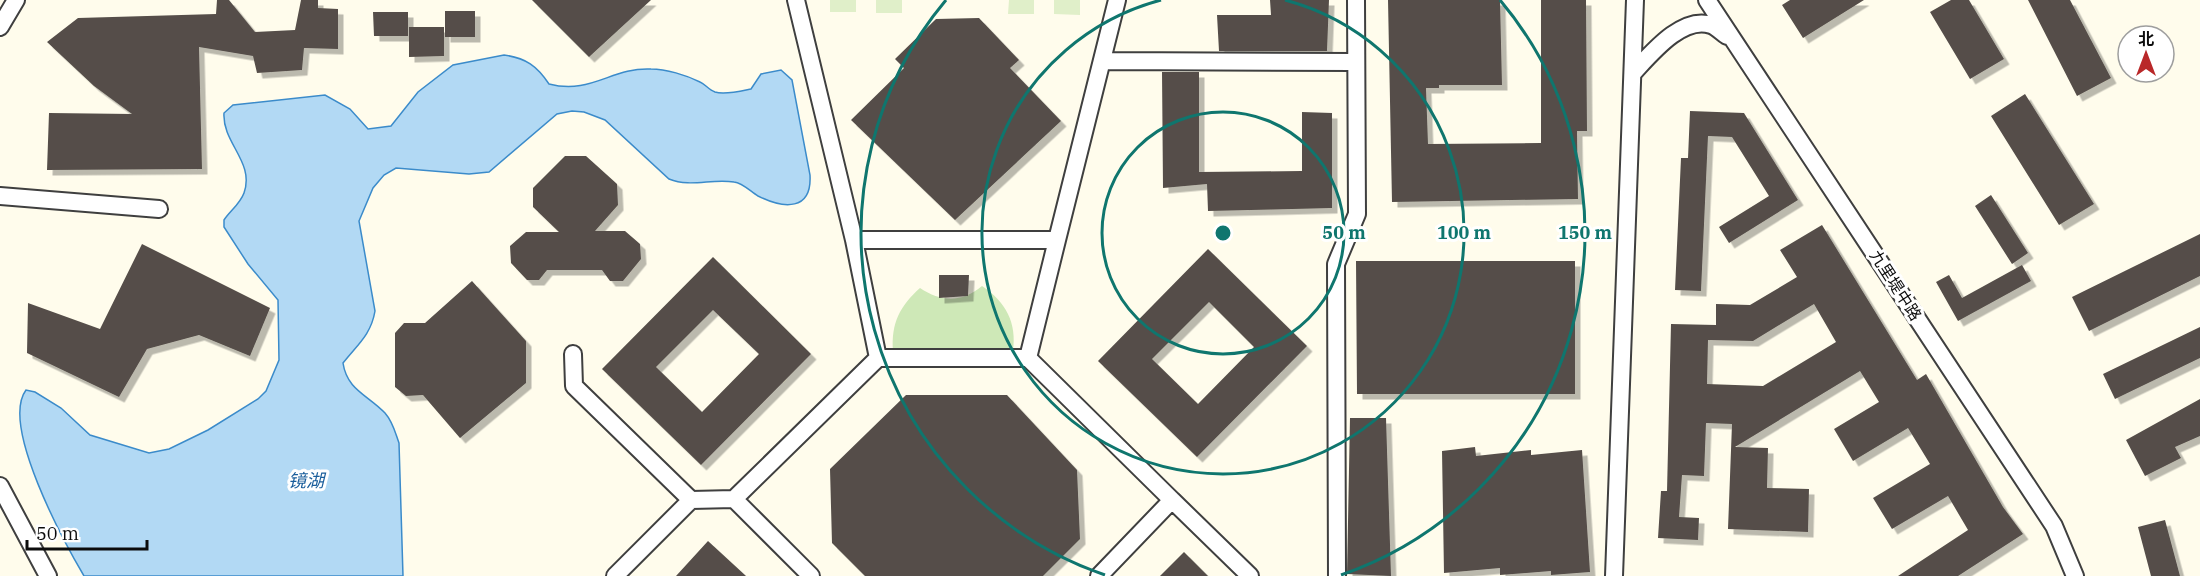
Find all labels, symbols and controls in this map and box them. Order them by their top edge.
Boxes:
north arrow [2116,24,2176,84]
text: 北 [2138,29,2154,49]
text: 50 m [1322,221,1366,244]
text: 100 m [1437,221,1492,244]
text: 150 m [1558,221,1613,244]
centre of rings [1213,223,1233,243]
street label: 九里堤中路 [1866,246,1926,324]
water label: 镜湖 [288,469,327,492]
scale bar [27,513,147,551]
text: 50 m [36,522,79,545]

